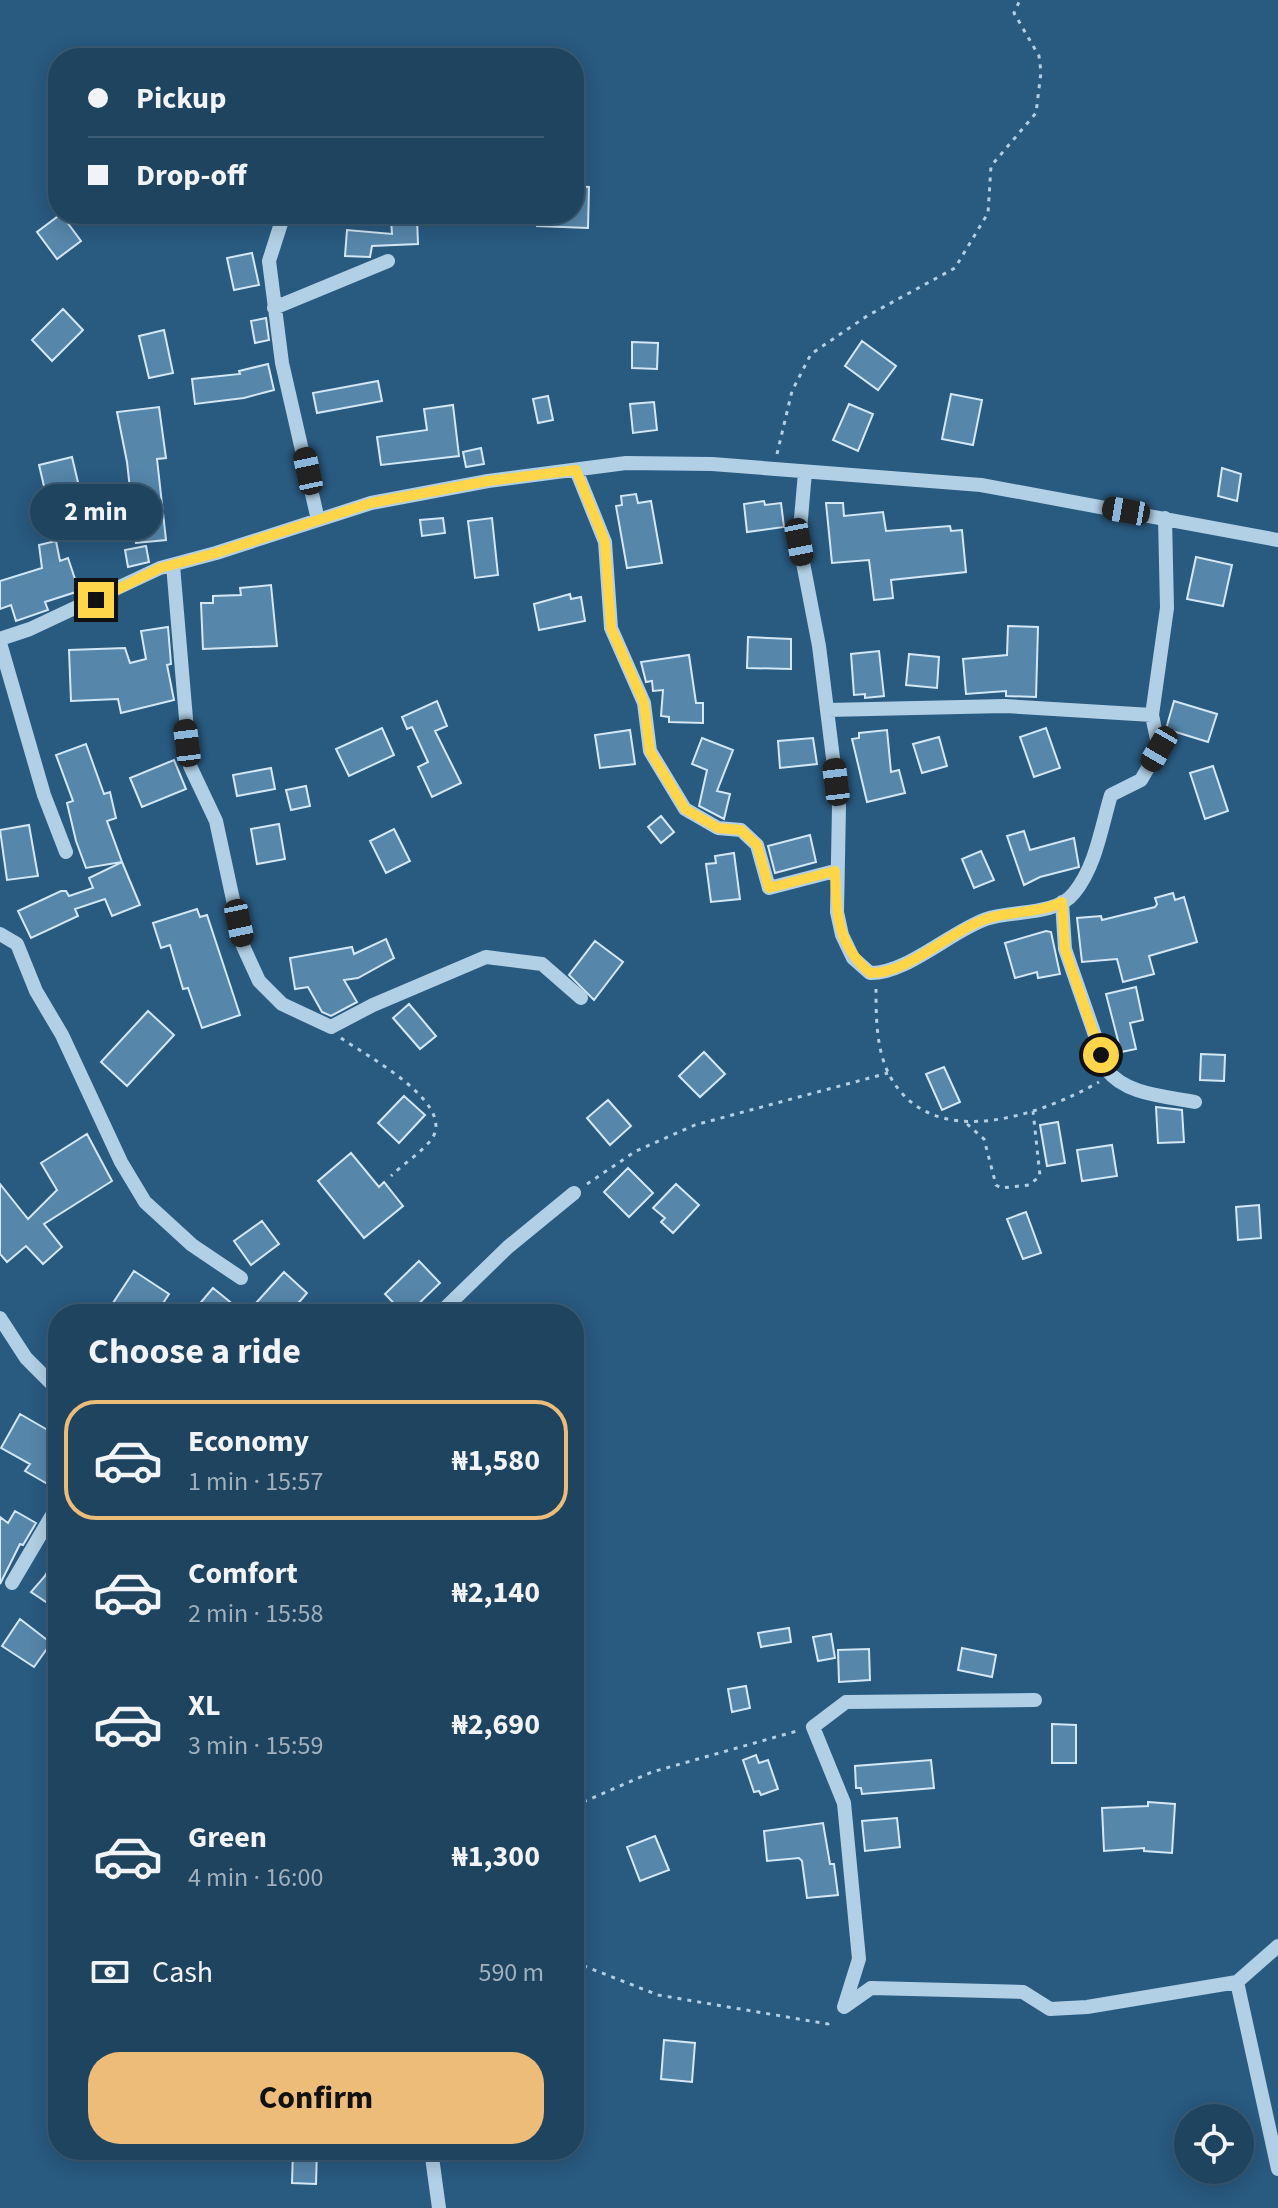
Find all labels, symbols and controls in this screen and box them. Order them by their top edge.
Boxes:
text: Pickup [136,77,226,120]
text: Drop-off [136,154,247,197]
car [291,445,325,497]
callout: 2 min [30,484,162,540]
text: 2 min [64,493,128,530]
car [1100,495,1152,527]
car [783,516,815,568]
route end [78,582,114,618]
car [172,718,202,768]
car [1137,722,1181,776]
car [821,757,851,807]
car [222,897,256,949]
route start [1083,1037,1119,1073]
text: Choose a ride [88,1326,301,1377]
text: Economy [188,1420,309,1463]
icon: car [92,1424,164,1496]
text: ₦1,580 [452,1439,540,1482]
text: 1 min · 15:57 [188,1463,323,1500]
text: Comfort [188,1552,298,1595]
icon: car [92,1556,164,1628]
text: ₦2,140 [452,1571,540,1614]
text: 2 min · 15:58 [188,1595,323,1632]
text: XL [188,1684,221,1727]
icon: car [92,1688,164,1760]
text: ₦2,690 [452,1703,540,1746]
text: 3 min · 15:59 [188,1727,323,1764]
text: Green [188,1816,267,1859]
icon: car [92,1820,164,1892]
text: ₦1,300 [452,1835,540,1878]
text: 4 min · 16:00 [188,1859,323,1896]
icon: cash [88,1950,132,1994]
text: Cash [152,1951,213,1994]
text: 590 m [478,1954,544,1991]
button: Confirm [88,2052,544,2144]
map controls [1174,2104,1254,2184]
button: locate [1174,2104,1254,2184]

